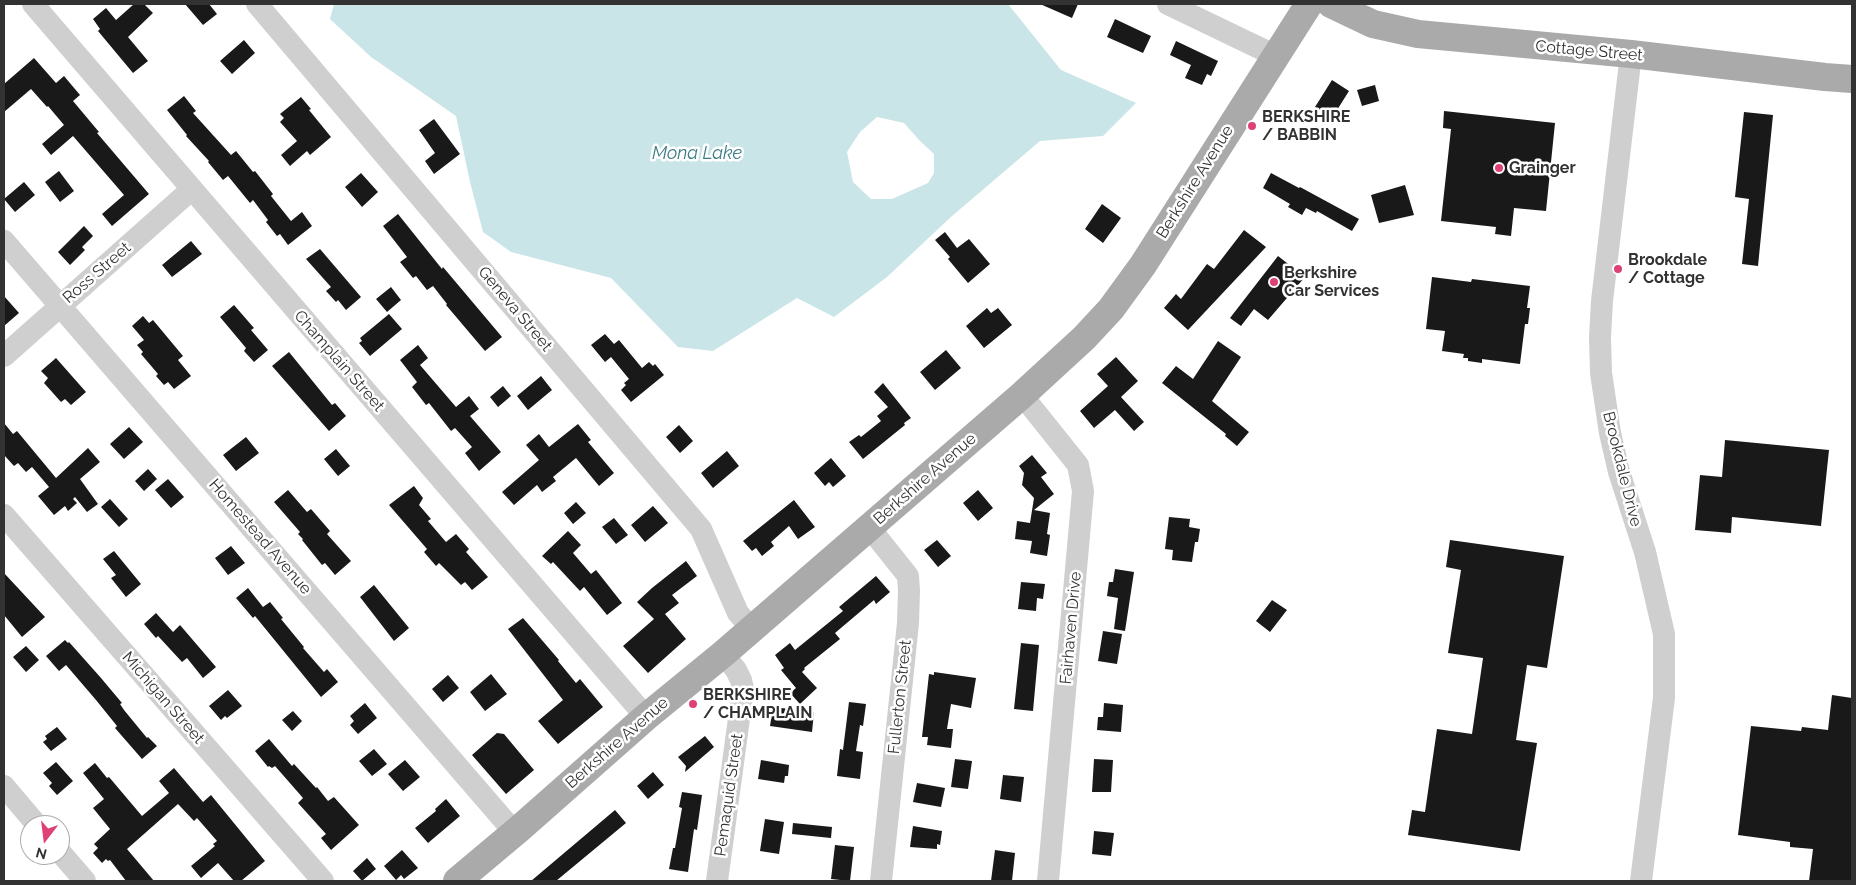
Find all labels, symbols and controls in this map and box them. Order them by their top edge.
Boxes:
street label: Cottage Street [1535,37,1643,65]
place label: BERKSHIRE / BABBIN [1262,107,1350,145]
marker: BERKSHIRE / BABBIN [1246,120,1258,132]
street label: Berkshire Avenue [1153,122,1237,242]
water label: Mona Lake [652,143,742,165]
place label: Grainger [1509,158,1576,178]
marker: Grainger [1493,162,1505,174]
street label: Ross Street [59,238,135,308]
place label: Brookdale / Cottage [1628,250,1707,288]
street label: Geneva Street [474,263,556,355]
place label: Berkshire Car Services [1284,263,1379,301]
marker: Brookdale / Cottage [1612,263,1624,275]
marker: Berkshire Car Services [1268,276,1280,288]
street label: Champlain Street [290,306,388,416]
street label: Brookdale Drive [1598,410,1646,528]
street label: Berkshire Avenue [870,429,980,529]
street label: Homestead Avenue [205,475,315,599]
street label: Fairhaven Drive [1057,571,1085,685]
street label: Fullerton Street [884,639,916,755]
street label: Michigan Street [118,648,208,748]
place label: BERKSHIRE / CHAMPLAIN [703,685,812,723]
street label: Berkshire Avenue [562,693,672,793]
marker: BERKSHIRE / CHAMPLAIN [687,698,699,710]
street label: Pemaquid Street [711,732,747,858]
north arrow [20,815,70,865]
text: N [34,844,49,863]

